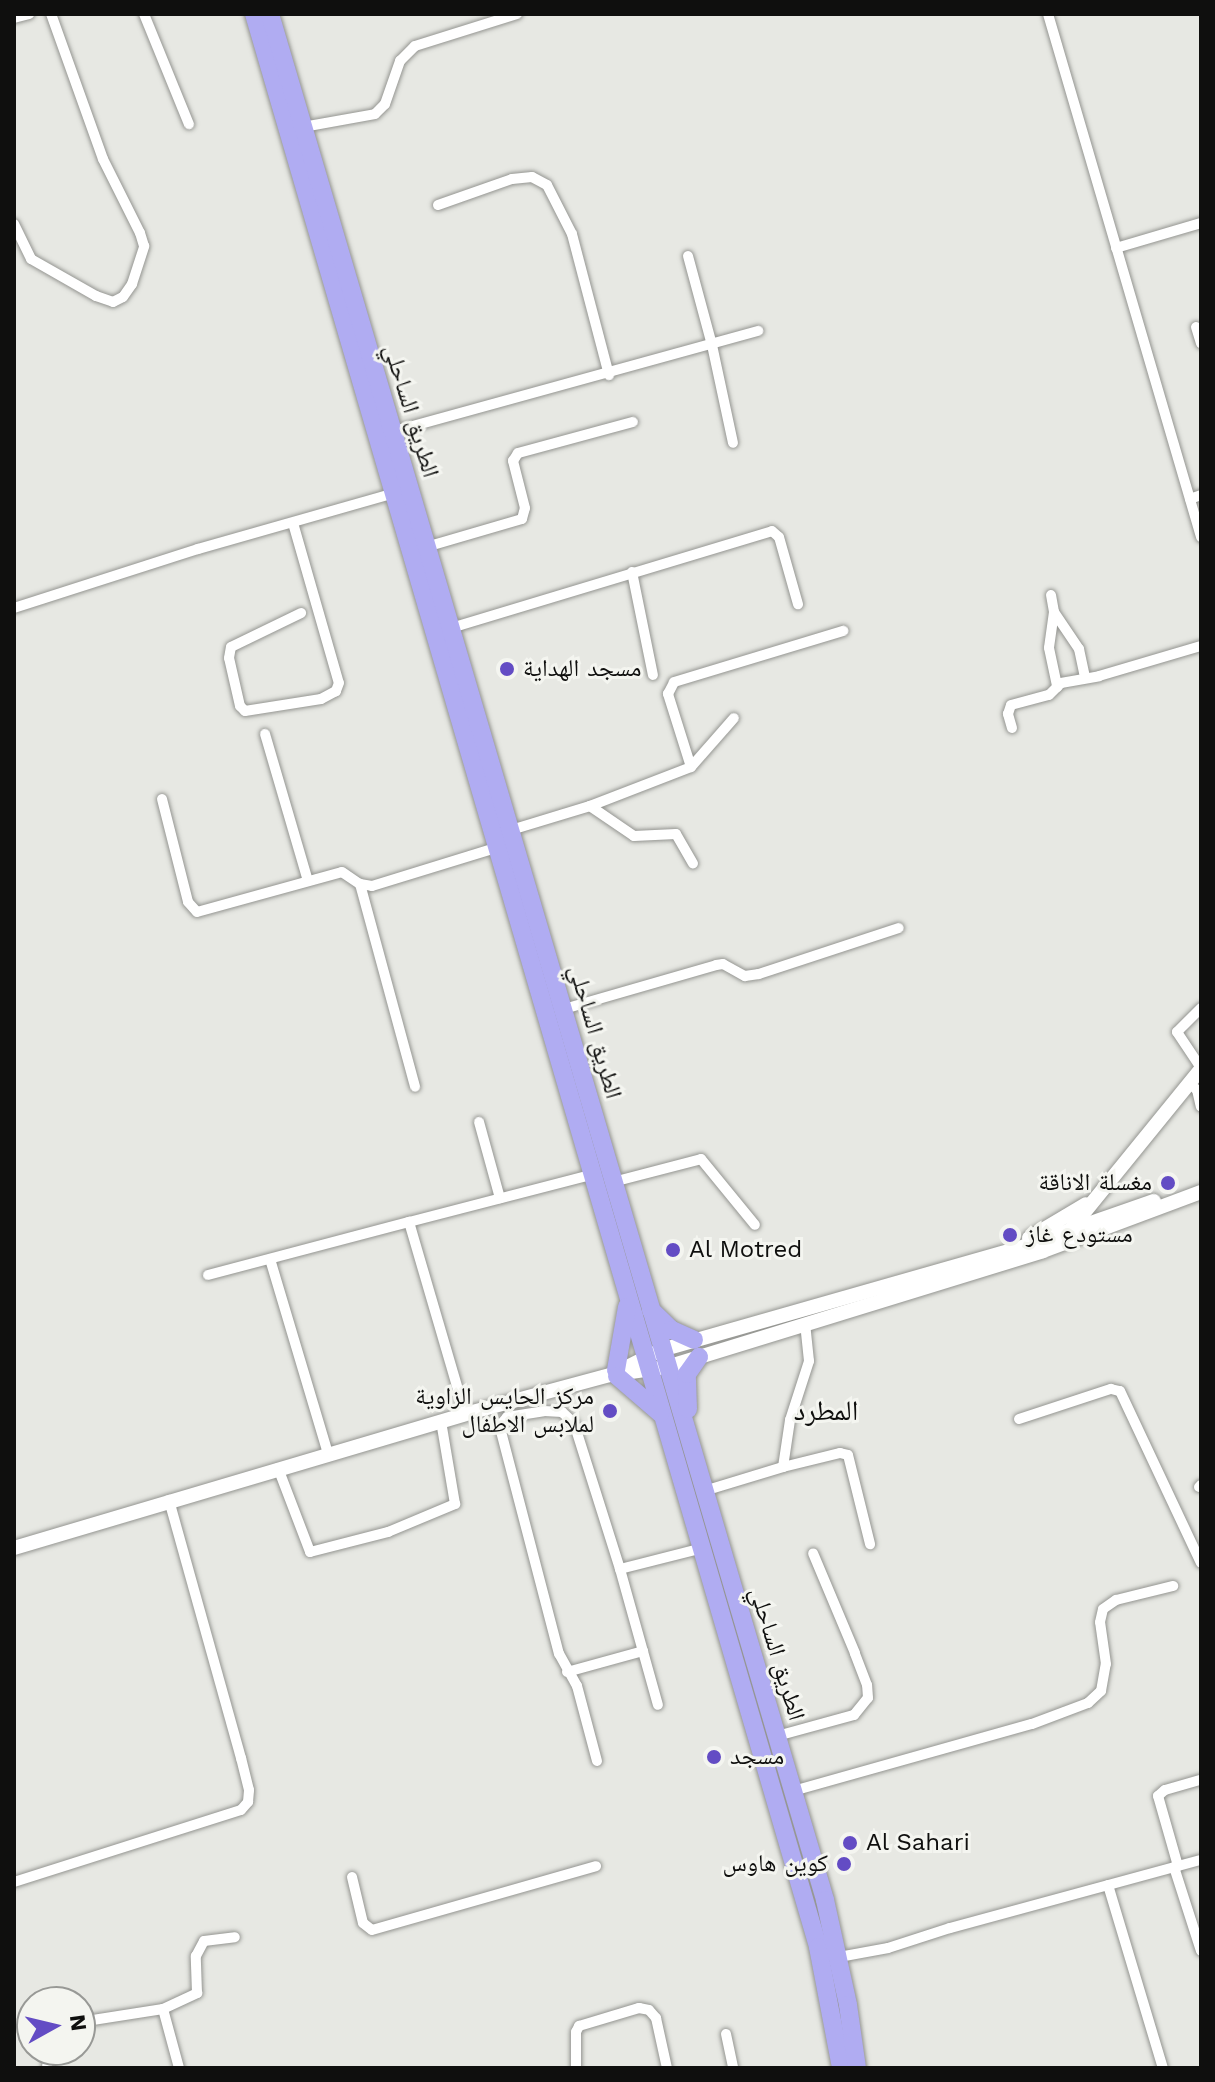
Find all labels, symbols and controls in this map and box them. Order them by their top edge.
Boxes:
street label: الطريق الساحلي [377,341,445,481]
place label: مسجد الهداية [523,655,642,683]
marker: مسجد الهداية [498,660,516,678]
street label: الطريق الساحلي [562,962,628,1102]
place label: مغسلة الاناقة [1039,1169,1152,1197]
marker: مغسلة الاناقة [1159,1174,1177,1192]
place label: مستودع غاز [1026,1221,1133,1249]
marker: مستودع غاز [1001,1226,1019,1244]
place label: Al Motred [689,1236,803,1264]
marker: Al Motred [664,1241,682,1259]
place label: مركز الحايس الزاوية لملابس الاطفال [415,1383,594,1439]
district label: المطرد [794,1394,858,1428]
marker: مركز الحايس الزاوية لملابس الاطفال [601,1402,619,1420]
street label: الطريق الساحلي [743,1584,811,1724]
place label: مسجد [730,1743,784,1771]
marker: مسجد [705,1748,723,1766]
place label: Al Sahari [866,1829,971,1857]
marker: Al Sahari [841,1834,859,1852]
place label: كوين هاوس [723,1850,828,1878]
marker: كوين هاوس [835,1855,853,1873]
north arrow [16,1986,96,2066]
text: N [65,2013,92,2033]

